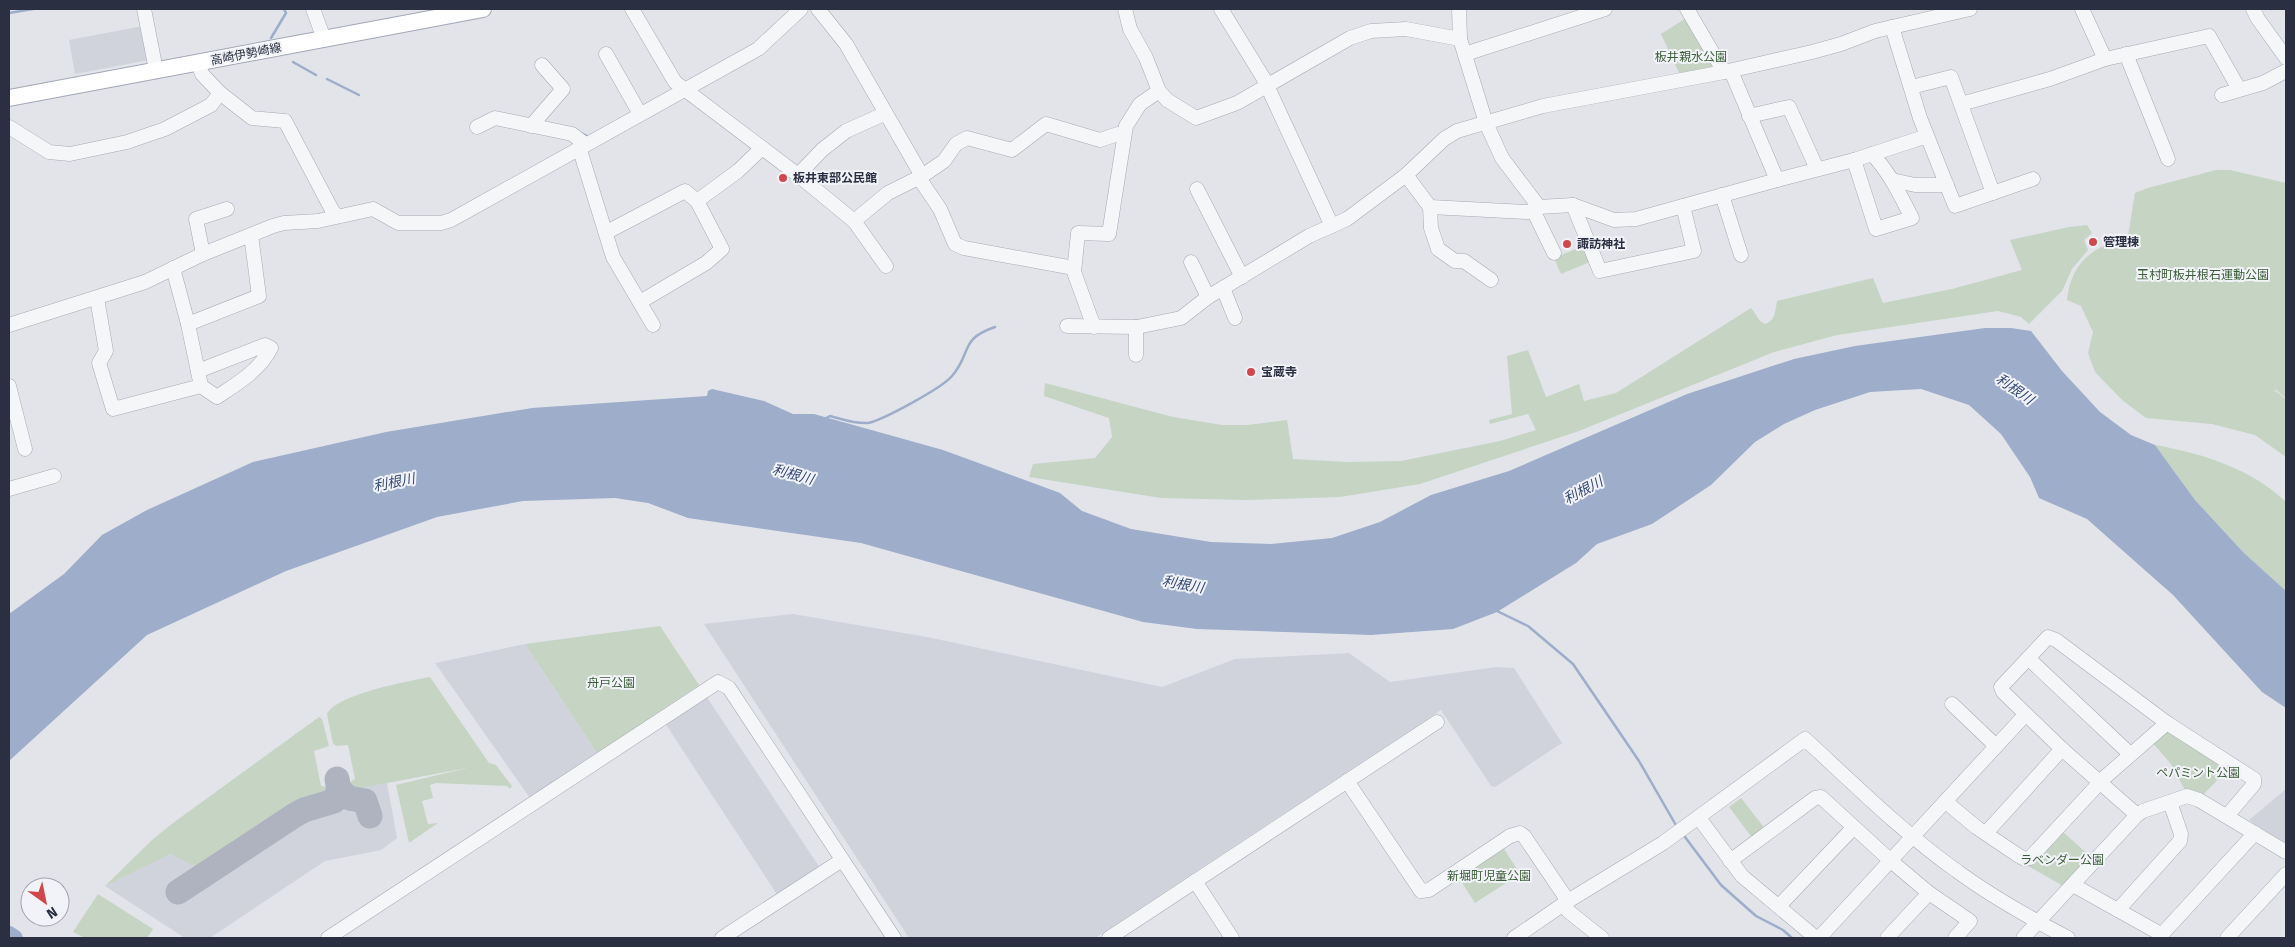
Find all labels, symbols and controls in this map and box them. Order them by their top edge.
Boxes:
street label: 高崎伊勢崎線 [209,40,283,68]
park label: 板井親水公園 [1655,50,1727,64]
place label: 板井東部公民館 [793,171,877,185]
marker: 板井東部公民館 [777,172,789,184]
place label: 管理棟 [2103,235,2139,249]
marker: 管理棟 [2087,236,2099,248]
place label: 諏訪神社 [1577,237,1625,251]
marker: 諏訪神社 [1561,238,1573,250]
park label: 玉村町板井根石運動公園 [2137,268,2269,282]
place label: 宝蔵寺 [1261,365,1297,379]
marker: 宝蔵寺 [1245,366,1257,378]
water label: 利根川 [1993,370,2038,410]
water label: 利根川 [770,461,817,489]
water label: 利根川 [372,470,418,495]
water label: 利根川 [1561,472,1608,508]
water label: 利根川 [1161,572,1207,597]
park label: 舟戸公園 [587,676,635,690]
park label: ペパミント公園 [2156,766,2240,780]
park label: ラベンダー公園 [2020,853,2104,867]
park label: 新堀町児童公園 [1447,869,1531,883]
north arrow [20,877,70,927]
text: N [43,903,60,922]

